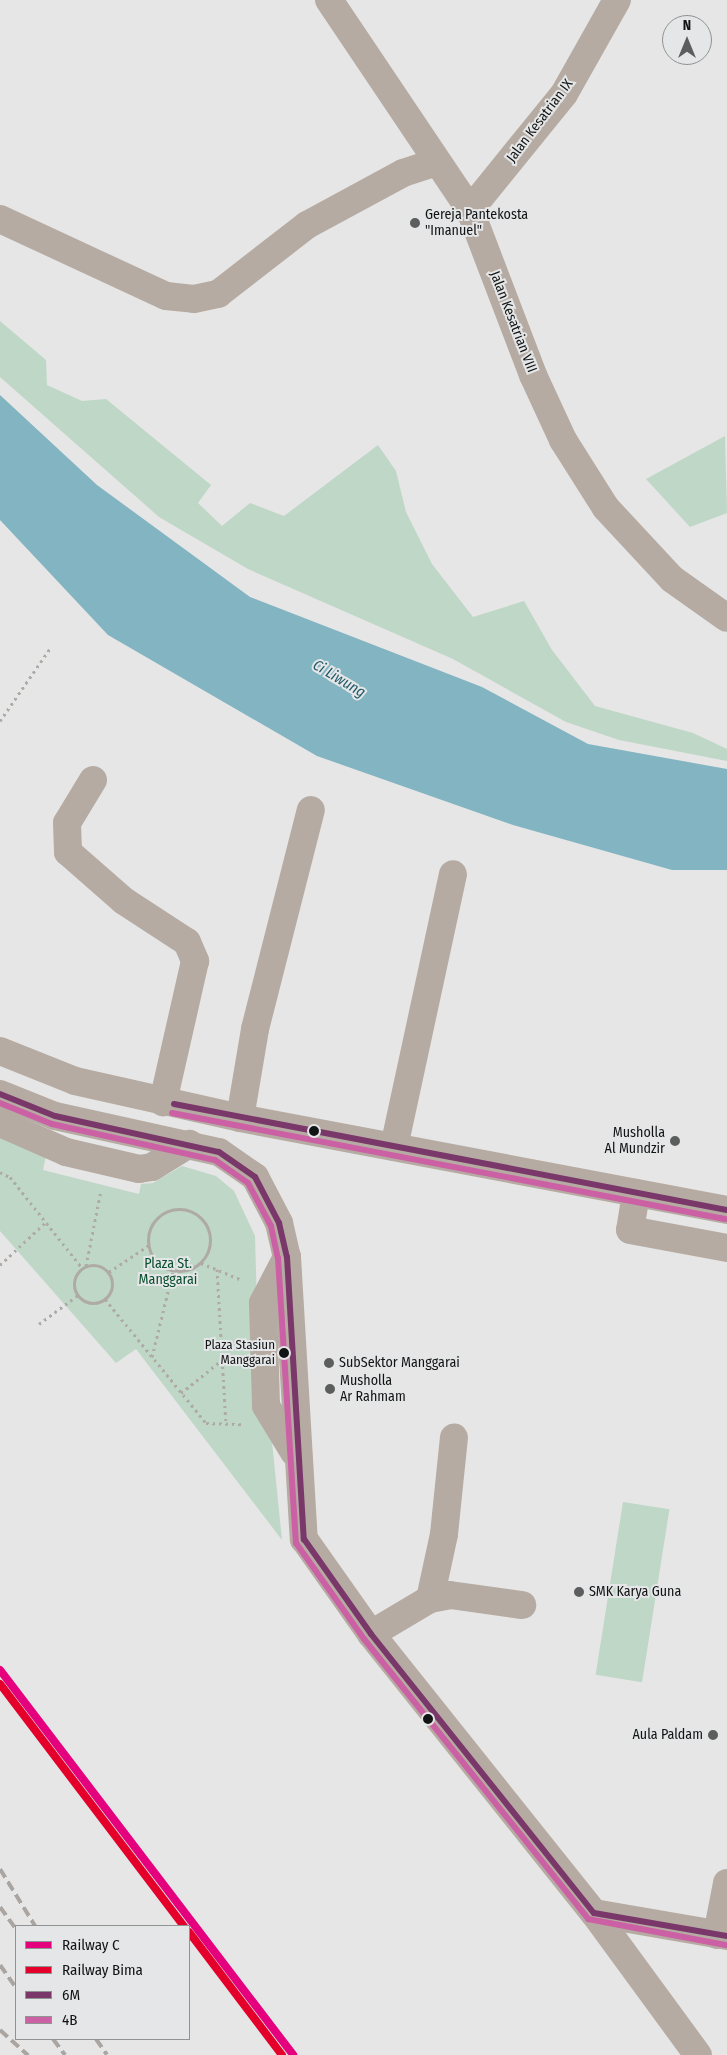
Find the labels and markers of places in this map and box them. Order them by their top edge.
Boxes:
place label: Gereja Pantekosta "Imanuel" [425,207,528,240]
marker: Gereja Pantekosta "Imanuel" [409,217,421,229]
place label: Musholla Al Mundzir [605,1125,665,1158]
unlabelled marker [309,1126,319,1136]
marker: Musholla Al Mundzir [669,1135,681,1147]
place label: Plaza Stasiun Manggarai [205,1338,275,1369]
marker: Plaza Stasiun Manggarai [279,1348,289,1358]
place label: SubSektor Manggarai [339,1355,460,1371]
marker: SubSektor Manggarai [323,1357,335,1369]
place label: Musholla Ar Rahmam [340,1373,406,1405]
marker: Musholla Ar Rahmam [324,1383,336,1395]
place label: SMK Karya Guna [589,1584,681,1600]
marker: SMK Karya Guna [573,1586,585,1598]
unlabelled marker [423,1714,433,1724]
place label: Aula Paldam [632,1727,703,1743]
marker: Aula Paldam [707,1729,719,1741]

